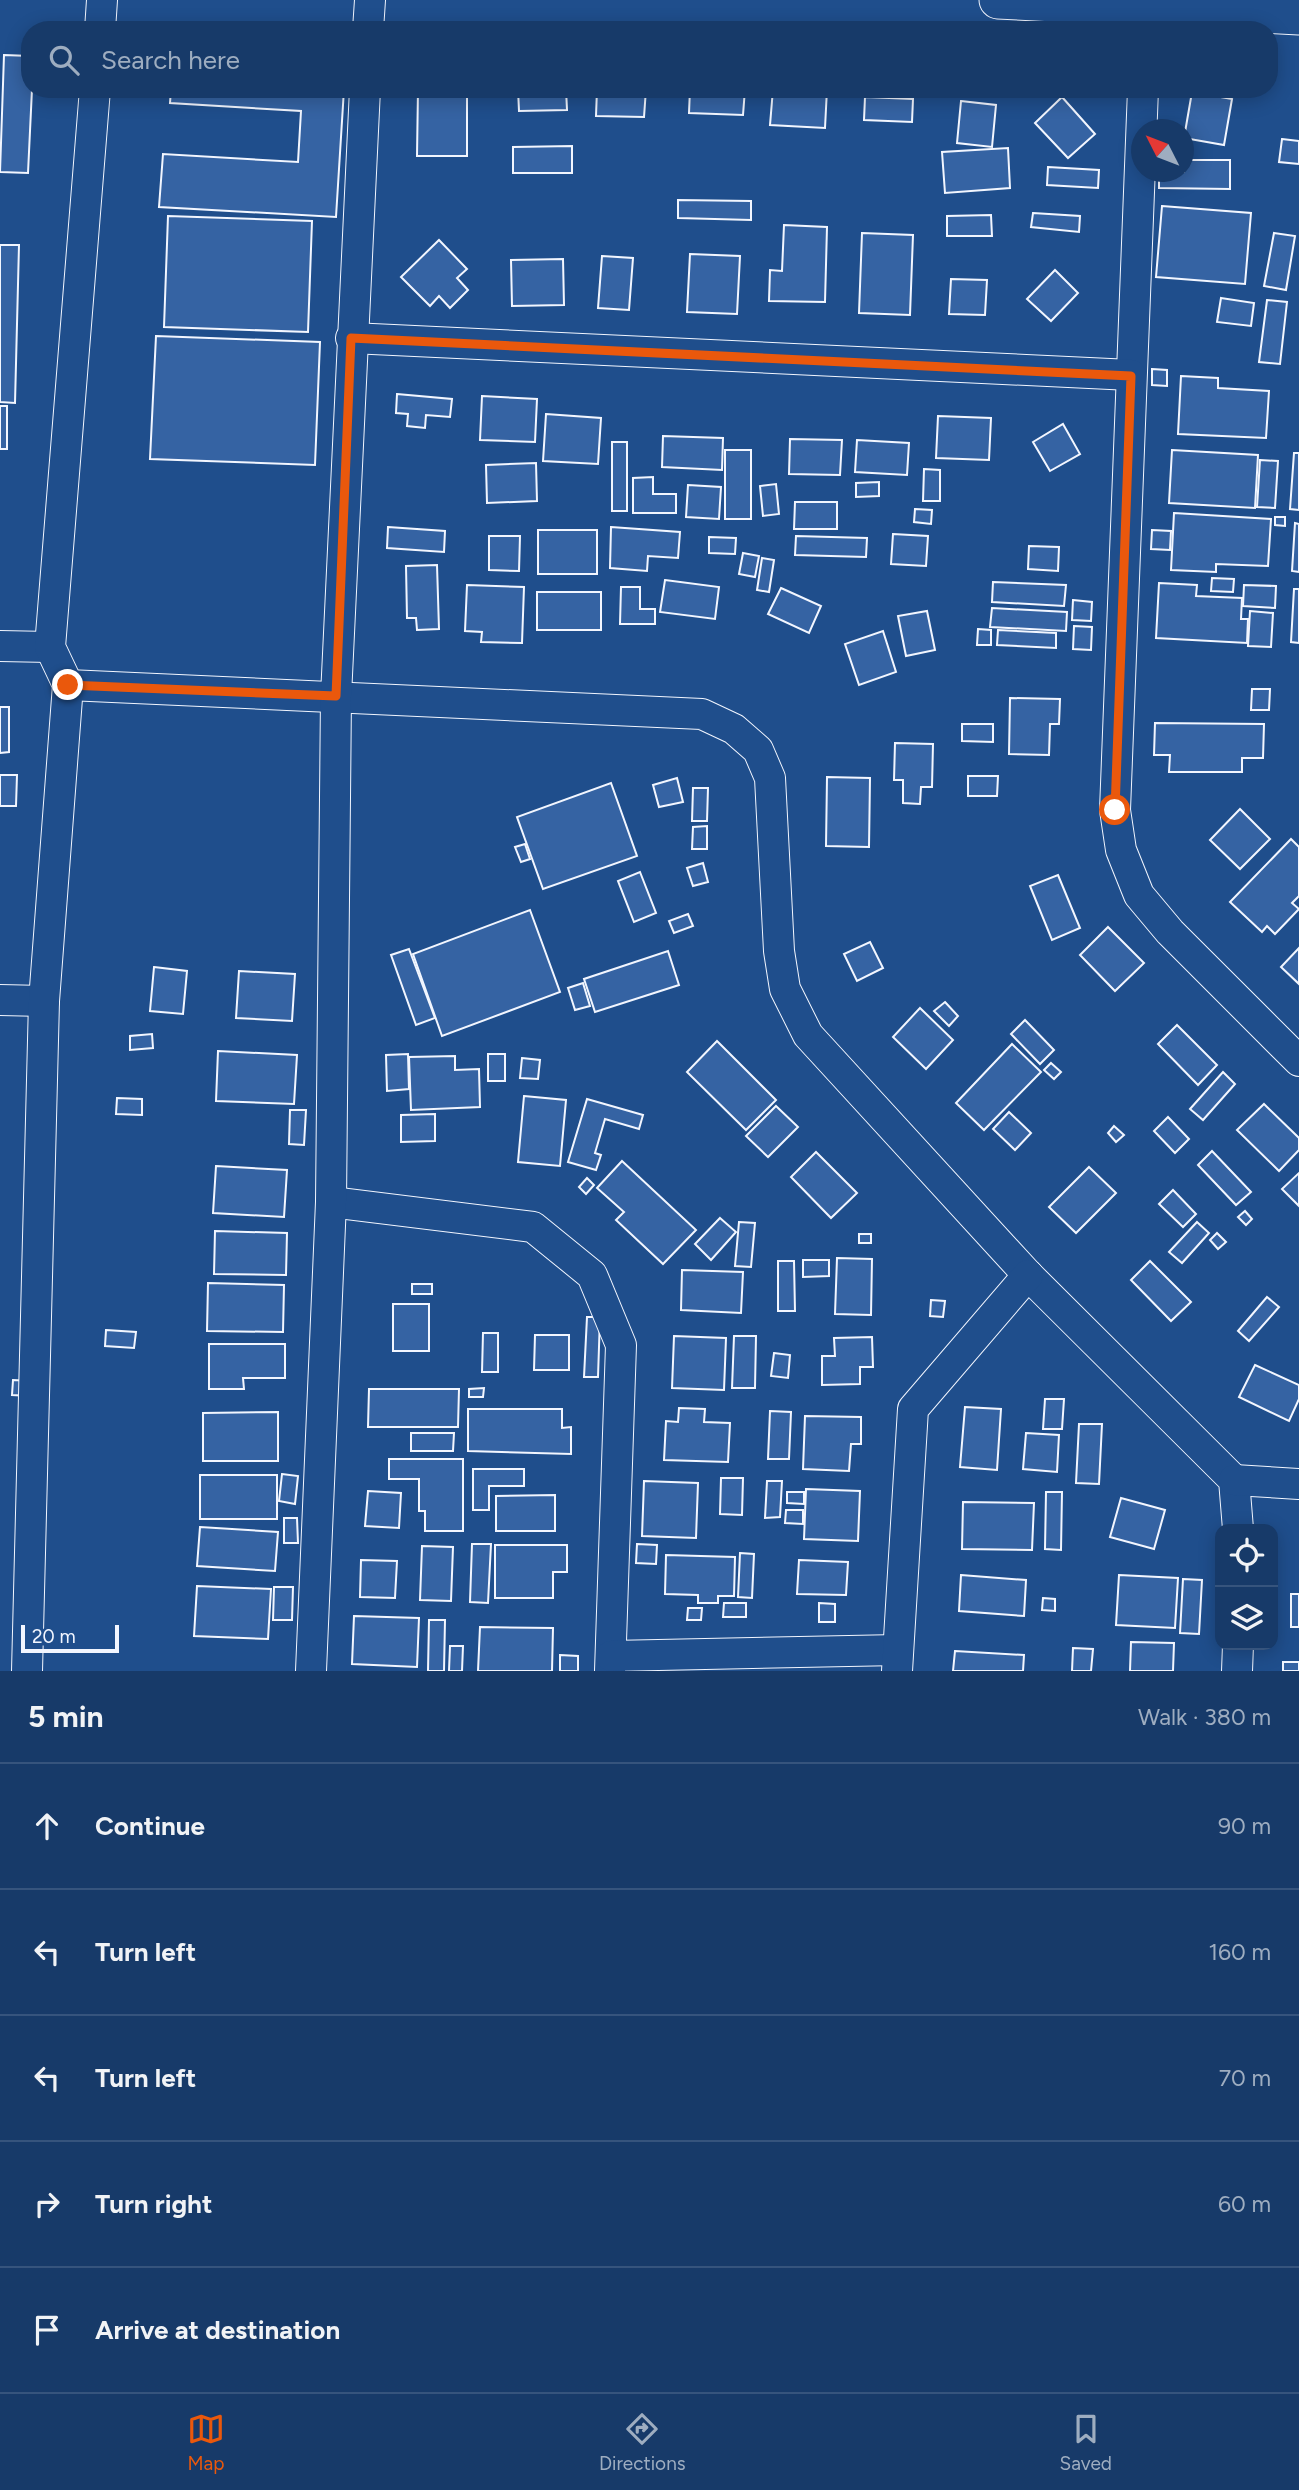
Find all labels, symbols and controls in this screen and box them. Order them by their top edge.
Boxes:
search box [21,21,1278,98]
icon: search [45,41,83,79]
text: Search here [101,44,240,76]
north arrow [1131,119,1194,182]
route end [52,669,83,700]
route start [1099,794,1130,825]
map controls [1215,1524,1278,1650]
button: locate [1215,1524,1278,1587]
button: layers [1215,1587,1278,1650]
scale bar [21,1622,119,1654]
text: 20 m [32,1625,76,1648]
text: 5 min [28,1698,104,1735]
text: Walk · 380 m [1138,1703,1271,1731]
icon: ahead [28,1807,66,1845]
text: Continue [95,1810,205,1842]
text: 90 m [1218,1812,1271,1840]
icon: left [28,1933,66,1971]
text: Turn left [95,1936,196,1968]
text: 160 m [1208,1938,1271,1966]
icon: left [28,2059,66,2097]
text: Turn left [95,2062,196,2094]
text: 70 m [1219,2064,1271,2092]
icon: right [28,2185,66,2223]
text: Turn right [95,2188,212,2220]
text: 60 m [1218,2190,1271,2218]
icon: arrive [28,2311,66,2349]
text: Arrive at destination [95,2314,340,2346]
tab: Map [187,2410,225,2475]
tab: Directions [599,2410,686,2475]
tab: Saved [1060,2410,1112,2475]

